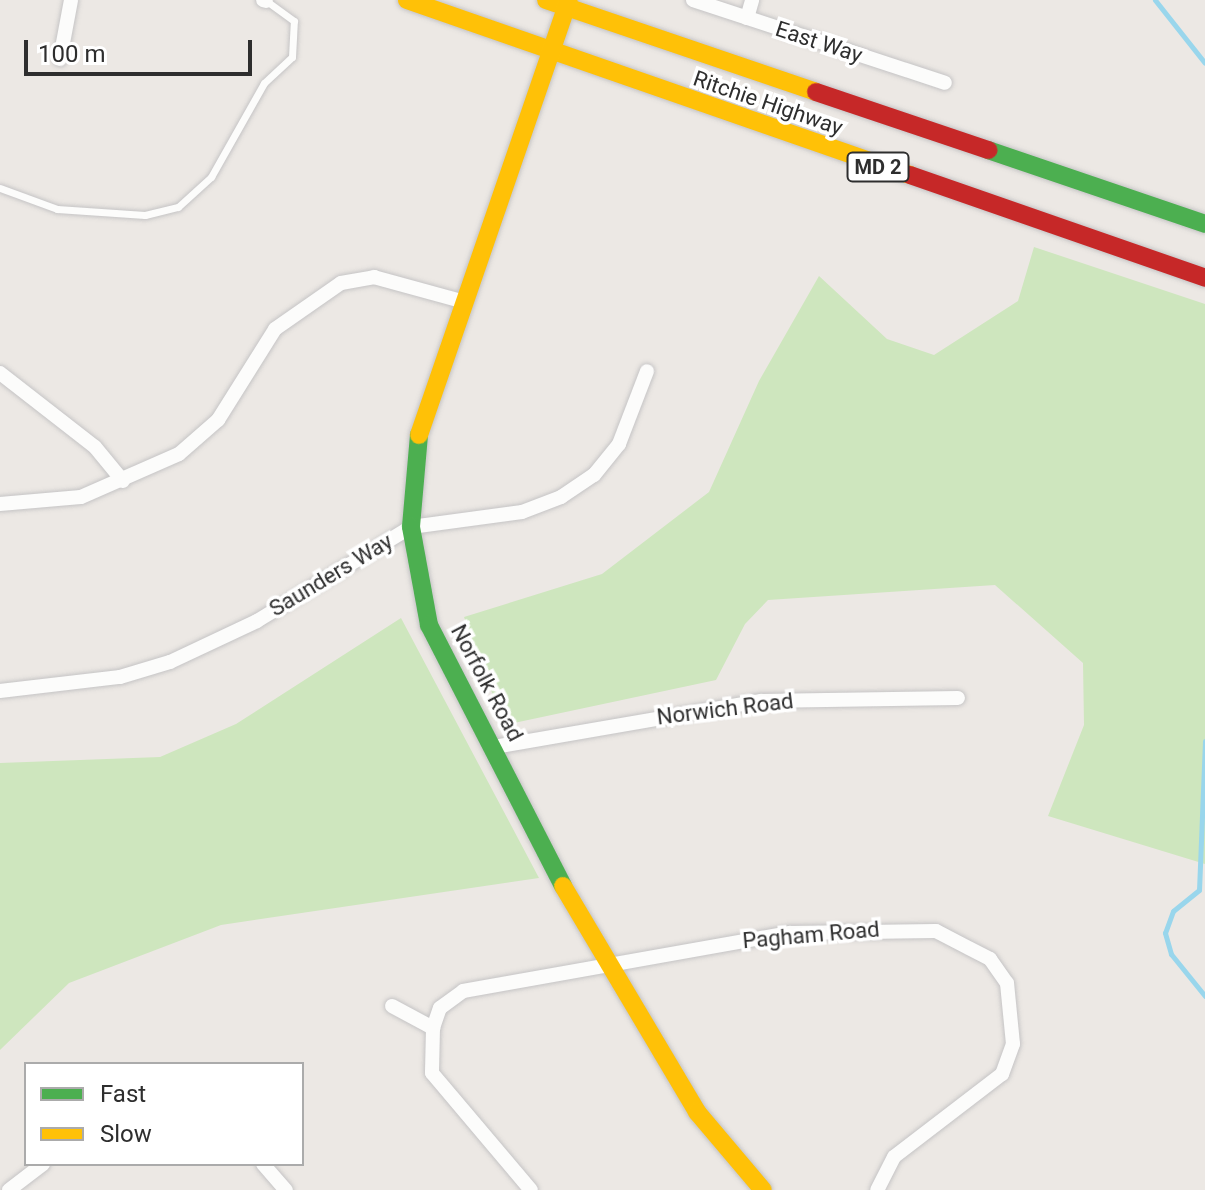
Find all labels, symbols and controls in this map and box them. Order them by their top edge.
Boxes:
street label: East Way [772,16,866,68]
scale bar [28,24,256,74]
text: 100 m [38,40,105,68]
street label: Ritchie Highway [690,65,846,141]
road number: MD 2 [846,151,910,183]
street label: Saunders Way [265,528,397,622]
street label: Norfolk Road [445,620,529,746]
street label: Norwich Road [655,688,795,730]
street label: Pagham Road [741,916,881,954]
legend [24,1062,304,1166]
text: Fast [100,1080,146,1108]
text: Slow [100,1120,152,1148]

